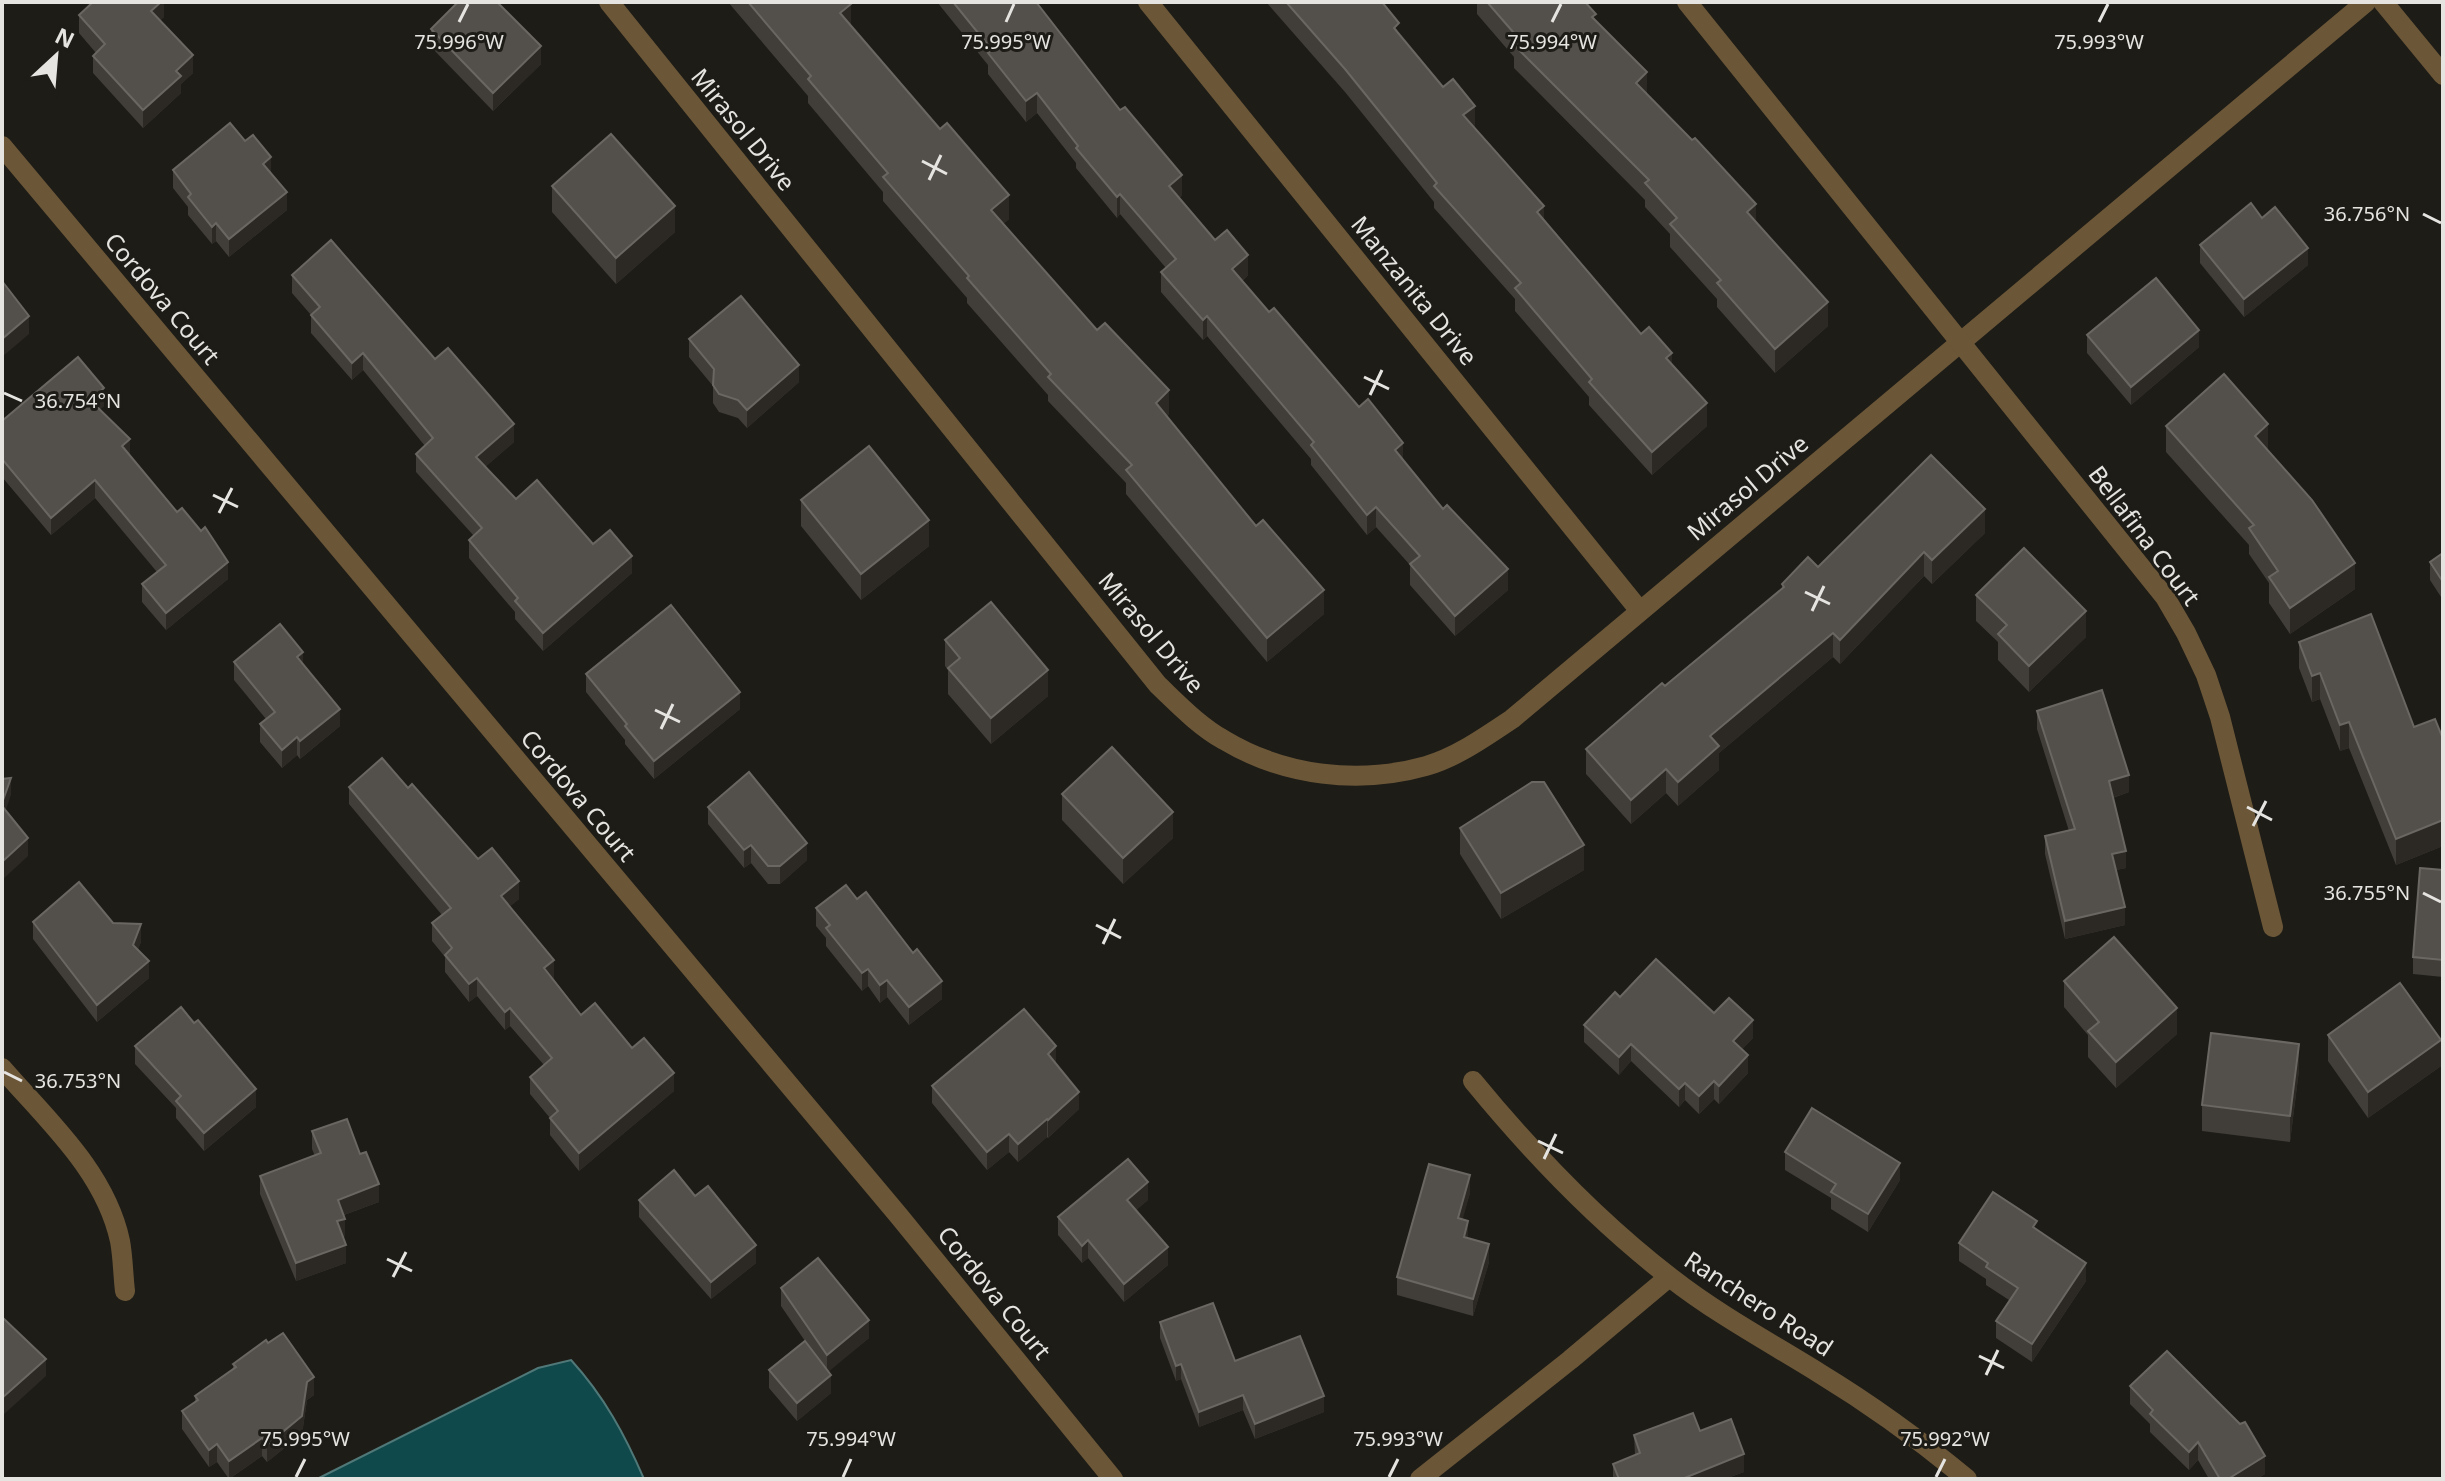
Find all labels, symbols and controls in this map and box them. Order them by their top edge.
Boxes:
north arrow [16,16,96,96]
text: N [51,20,80,55]
text: 75.996°W [414,28,504,55]
text: 75.995°W [961,28,1051,55]
text: 75.994°W [1507,28,1597,55]
text: 75.993°W [2054,28,2144,55]
street label: Mirasol Drive [684,61,804,197]
text: 36.756°N [2324,200,2410,227]
street label: Manzanita Drive [1344,208,1486,372]
street label: Cordova Court [98,225,228,371]
text: 36.754°N [35,387,121,414]
street label: Mirasol Drive [1679,427,1815,547]
street label: Bellafina Court [2082,458,2209,612]
street label: Mirasol Drive [1092,564,1212,700]
street label: Cordova Court [514,722,644,868]
text: 36.755°N [2324,879,2410,906]
text: 36.753°N [35,1067,121,1094]
street label: Cordova Court [931,1218,1059,1366]
street label: Ranchero Road [1678,1243,1840,1363]
text: 75.995°W [260,1425,350,1452]
text: 75.994°W [806,1425,896,1452]
text: 75.993°W [1353,1425,1443,1452]
text: 75.992°W [1900,1425,1990,1452]

